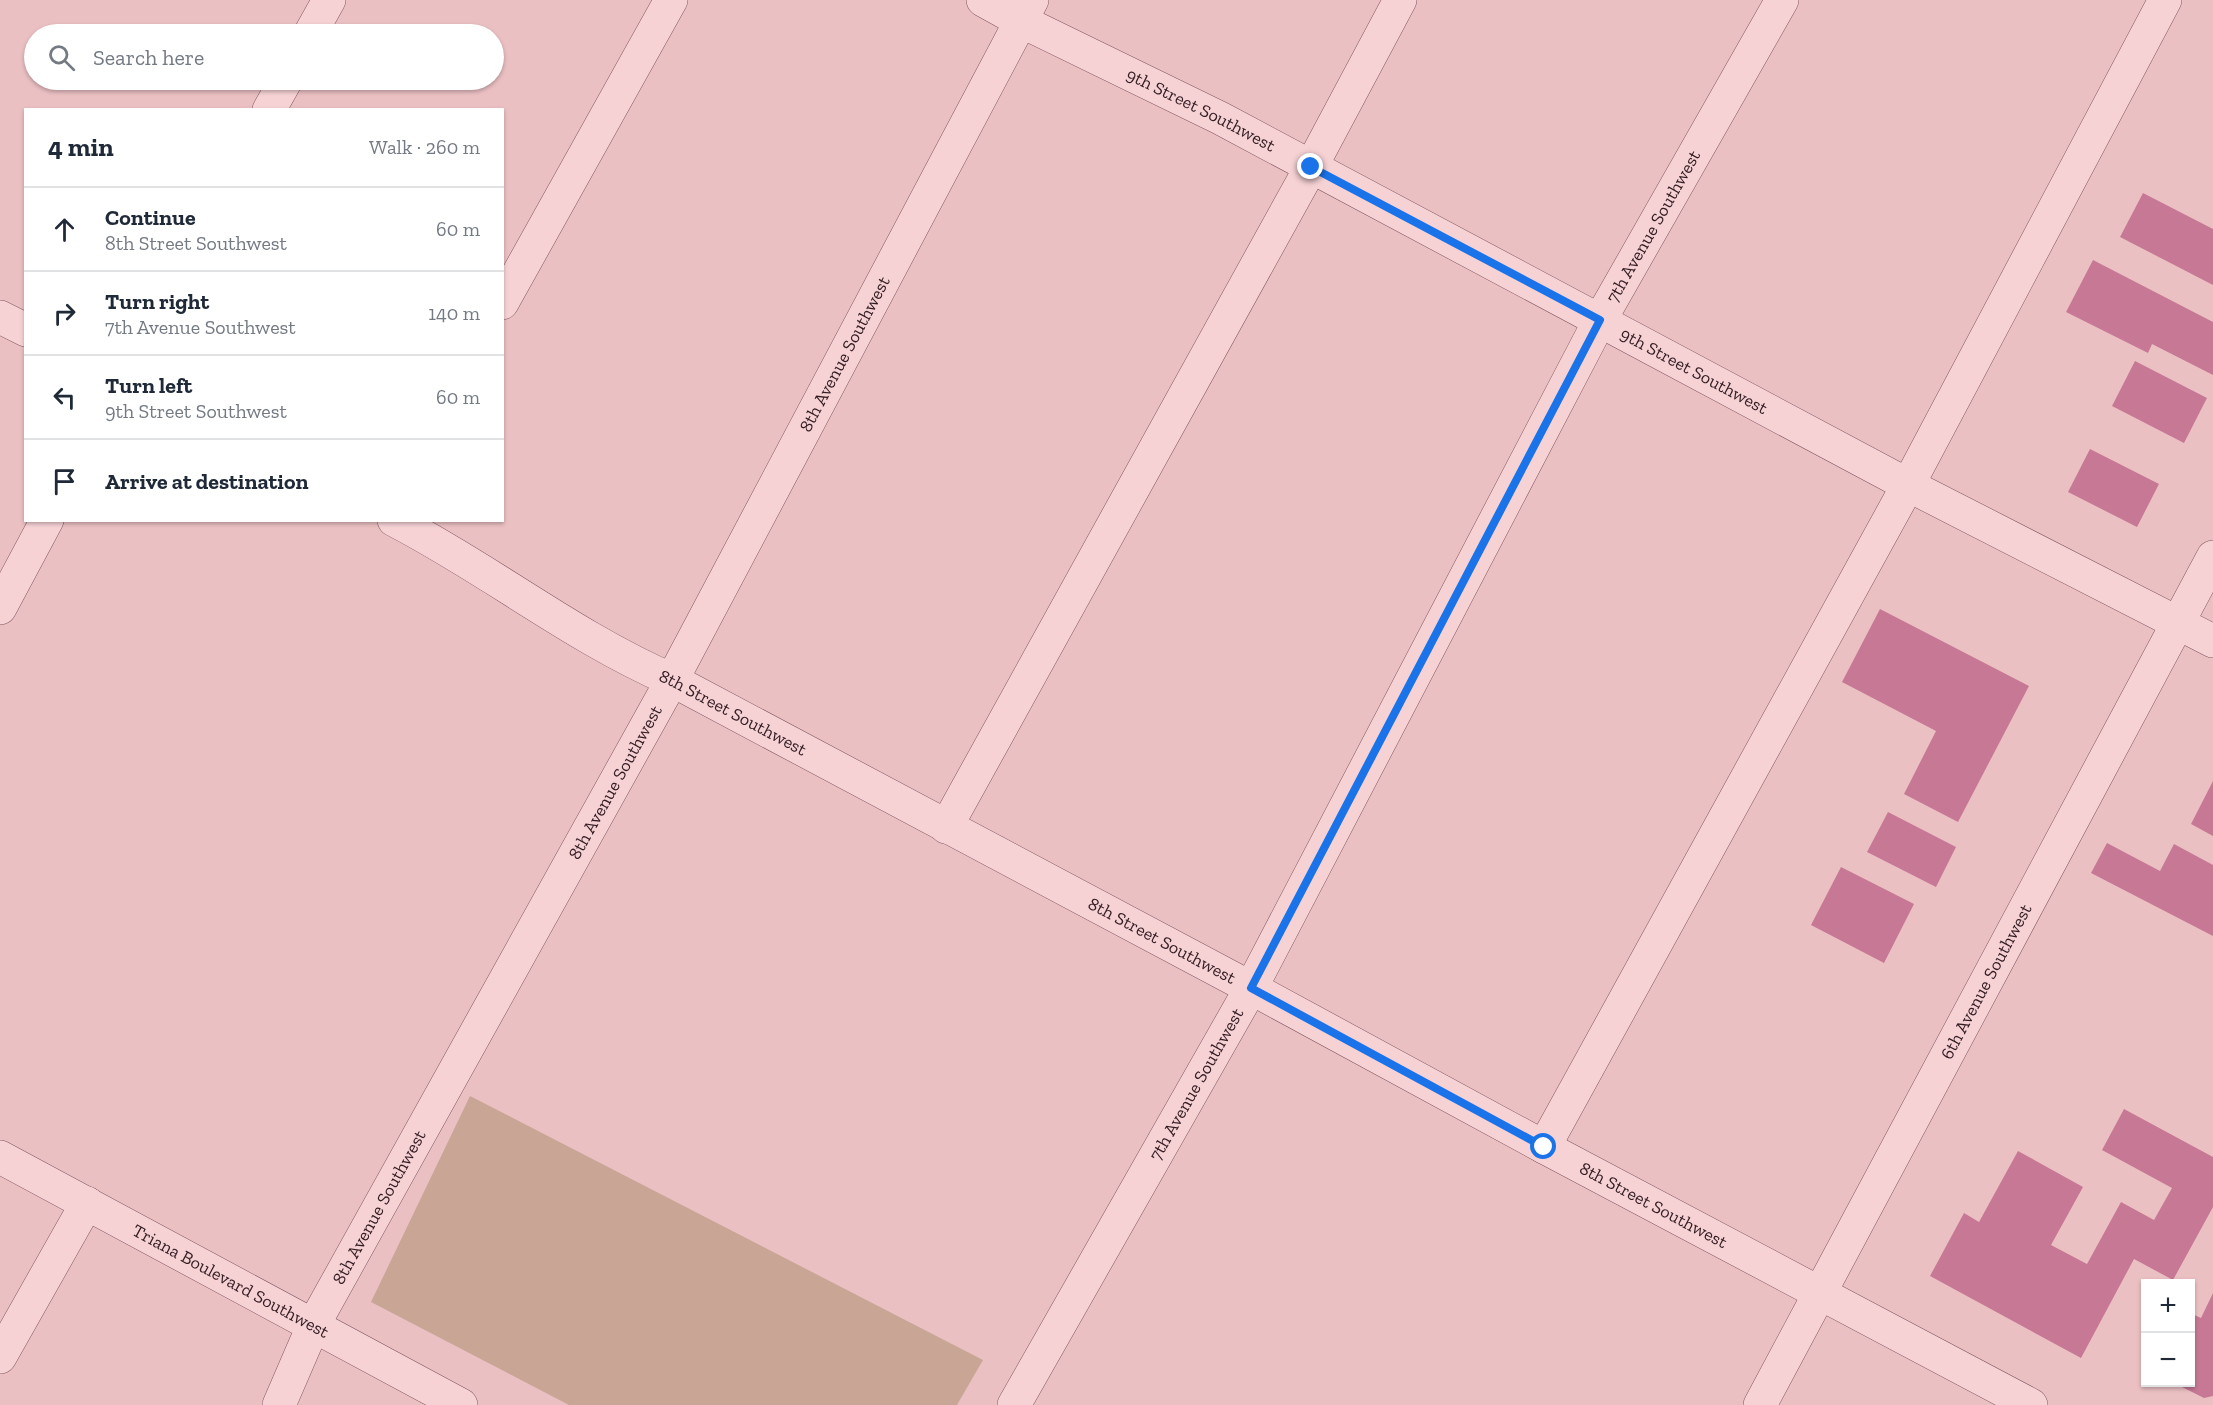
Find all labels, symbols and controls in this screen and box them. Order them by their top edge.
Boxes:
search box [24,24,504,90]
icon: search [45,41,78,74]
text: Search here [93,44,204,71]
street label: 9th Street Southwest [1123,63,1279,157]
text: 4 min [48,131,114,163]
text: Walk · 260 m [369,135,480,159]
street label: 7th Avenue Southwest [1601,146,1705,307]
route end [1297,153,1323,179]
text: Continue [105,204,196,231]
icon: ahead [48,213,81,246]
text: 60 m [436,217,480,241]
text: 8th Street Southwest [105,231,287,255]
street label: 8th Avenue Southwest [794,272,895,436]
text: Turn right [105,288,209,315]
icon: right [48,297,81,330]
text: 140 m [428,301,480,325]
text: 7th Avenue Southwest [105,315,296,339]
street label: 9th Street Southwest [1617,323,1772,419]
text: Turn left [105,372,192,399]
icon: left [48,381,81,414]
text: 60 m [436,385,480,409]
text: 9th Street Southwest [105,399,287,423]
icon: arrive [48,465,81,498]
text: Arrive at destination [105,468,308,495]
street label: 8th Street Southwest [656,665,811,761]
street label: 8th Avenue Southwest [563,701,667,863]
street label: 8th Street Southwest [1084,892,1240,989]
street label: 6th Avenue Southwest [1936,900,2037,1063]
street label: 7th Avenue Southwest [1144,1004,1248,1164]
street label: 8th Avenue Southwest [327,1126,431,1288]
route start [1530,1133,1556,1159]
street label: 8th Street Southwest [1576,1157,1731,1253]
street label: Triana Boulevard Southwest [129,1219,333,1343]
map controls [2141,1279,2195,1387]
button: + [2141,1279,2195,1333]
button: − [2141,1333,2195,1387]

